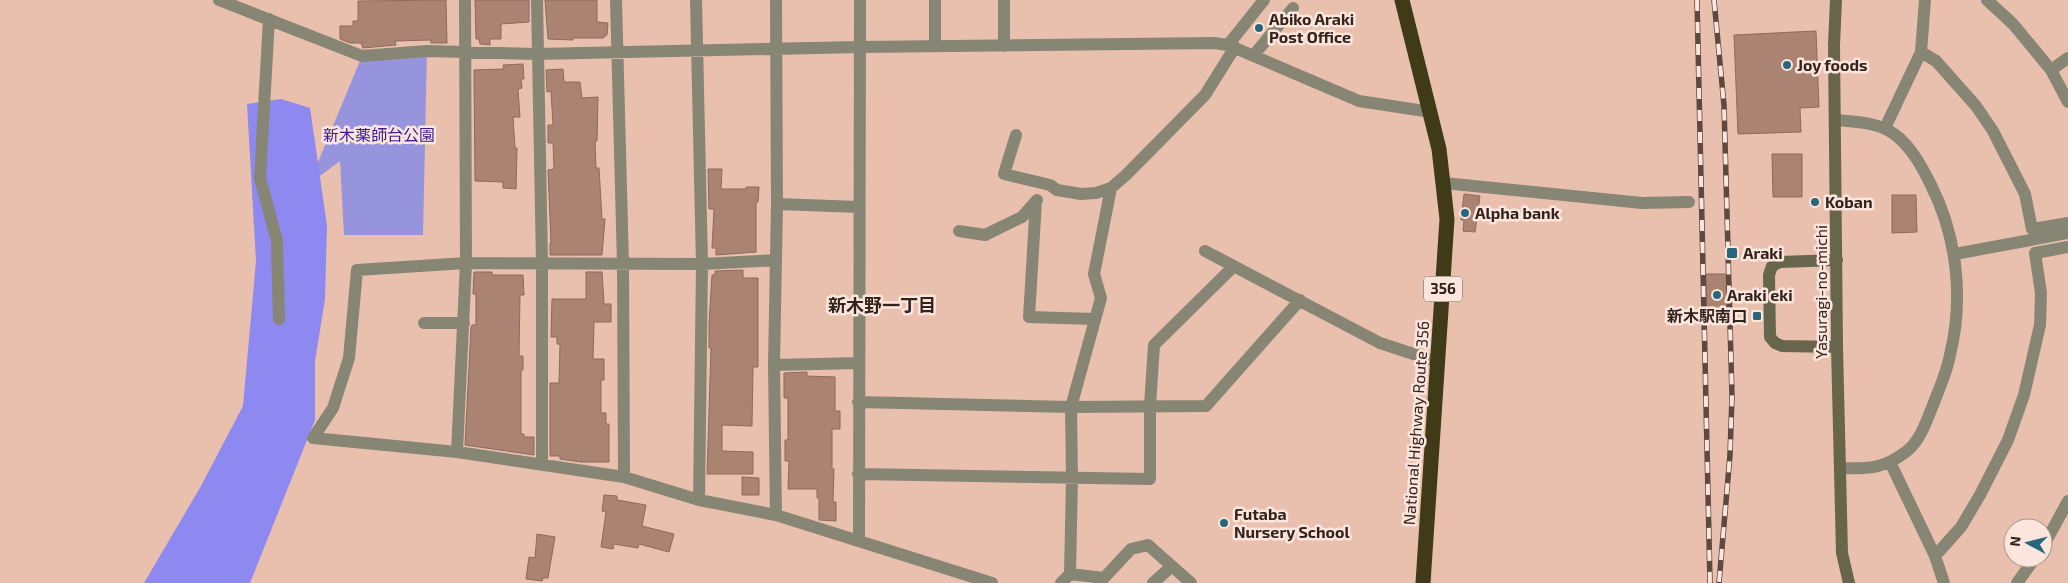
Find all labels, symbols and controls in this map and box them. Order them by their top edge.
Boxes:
place label: Abiko Araki Post Office [1269,9,1354,46]
marker: Abiko Araki Post Office [1253,22,1265,34]
place label: Joy foods [1797,55,1867,75]
marker: Joy foods [1781,59,1793,71]
park label: 新木薬師台公園 [323,125,435,144]
place label: Koban [1825,192,1873,211]
marker: Koban [1809,196,1821,208]
place label: Alpha bank [1475,203,1560,222]
marker: Alpha bank [1459,207,1471,219]
street label: Yasuragi-no-michi [1811,225,1830,359]
place label: Araki [1743,243,1783,262]
marker: Araki [1725,246,1739,260]
road number: 356 [1424,276,1462,302]
place label: Araki eki [1727,285,1793,304]
marker: Araki eki [1711,289,1723,301]
district label: 新木野一丁目 [828,294,936,316]
place label: 新木駅南口 [1667,306,1747,325]
marker: 新木駅南口 [1751,310,1763,322]
street label: National Highway Route 356 [1399,320,1432,526]
place label: Futaba Nursery School [1234,504,1350,542]
marker: Futaba Nursery School [1218,517,1230,529]
north arrow [2003,518,2053,568]
text: N [2006,535,2024,547]

